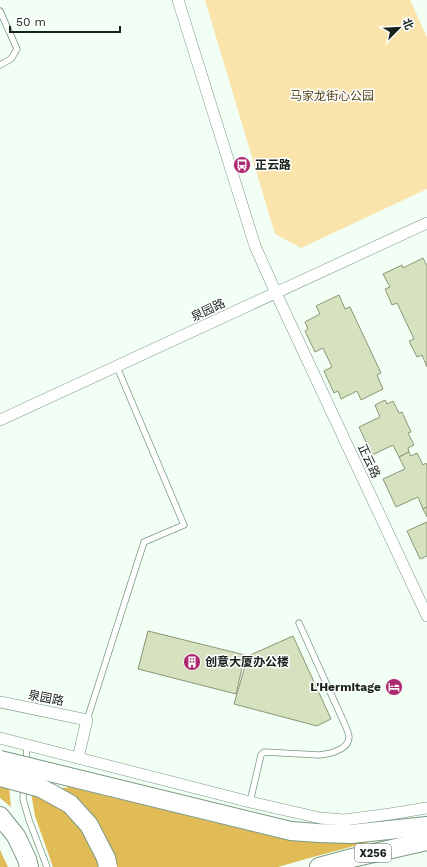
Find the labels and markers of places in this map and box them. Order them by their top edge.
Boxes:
bus stop icon: 正云路 [232,155,252,175]
place label: 正云路 [255,158,291,172]
building icon: 创意大厦办公楼 [182,652,202,672]
place label: 创意大厦办公楼 [205,655,289,669]
hotel icon: L'Hermitage [384,677,404,697]
place label: L'Hermitage [310,680,381,694]

